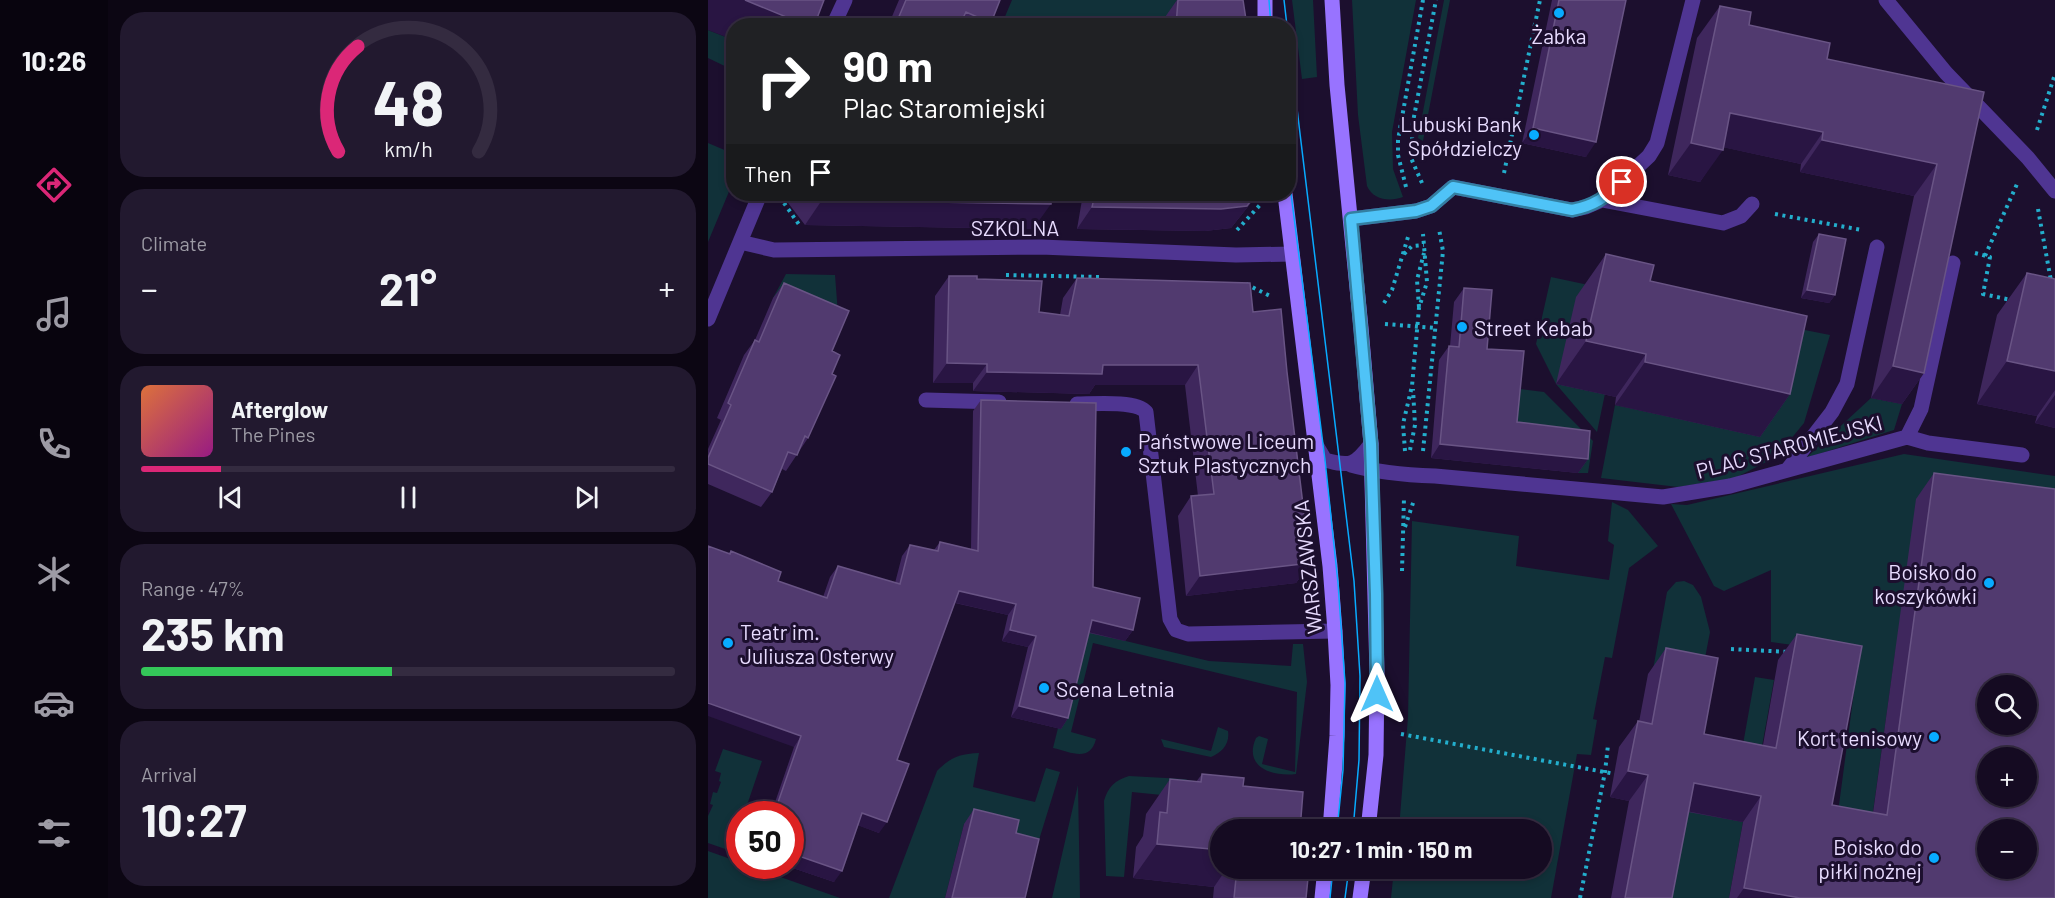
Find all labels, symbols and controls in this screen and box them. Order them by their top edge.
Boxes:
marker: Żabka [1552,6,1566,20]
place label: Żabka [1532,23,1586,48]
text: 90 m [843,40,933,90]
icon: right [744,42,822,120]
text: 10:26 [22,44,86,76]
text: 48 [372,64,444,138]
text: Plac Staromiejski [843,91,1046,123]
place label: Lubuski Bank Spółdzielczy [1400,111,1522,160]
marker: Lubuski Bank Spółdzielczy [1527,128,1541,142]
text: km/h [384,136,432,161]
icon: arrive [804,156,837,189]
pin [1596,156,1647,207]
text: Then [744,160,792,186]
icon: directions [33,164,75,206]
icon: arrive [1605,165,1638,198]
street label: SZKOLNA [971,215,1059,240]
text: Climate [141,231,207,255]
text: 21° [379,261,437,315]
text: − [141,268,158,308]
text: + [659,268,675,308]
icon: music [33,293,75,335]
place label: Street Kebab [1474,315,1593,340]
marker: Street Kebab [1455,320,1469,334]
text: Afterglow [231,396,328,422]
street label: PLAC STAROMIEJSKI [1693,409,1885,483]
text: The Pines [231,422,315,446]
icon: phone [33,423,75,465]
place label: Państwowe Liceum Sztuk Plastycznych [1138,428,1314,477]
marker: Państwowe Liceum Sztuk Plastycznych [1119,445,1133,459]
icon: previous [214,481,247,514]
icon: pause [392,481,425,514]
icon: next [570,481,603,514]
street label: WARSZAWSKA [1288,499,1326,635]
icon: climate [33,553,75,595]
place label: Boisko do koszykówki [1874,559,1977,608]
text: Range · 47% [141,576,245,600]
marker: Boisko do koszykówki [1982,576,1996,590]
text: 235 km [141,606,285,660]
place label: Teatr im. Juliusza Osterwy [740,619,894,668]
marker: Teatr im. Juliusza Osterwy [721,636,735,650]
position arrow [1345,662,1409,726]
map controls [1977,675,2037,879]
button: search [1977,675,2037,735]
place label: Scena Letnia [1056,676,1175,701]
marker: Scena Letnia [1037,681,1051,695]
icon: car [33,682,75,724]
place label: Kort tenisowy [1797,725,1922,750]
marker: Kort tenisowy [1927,730,1941,744]
button: + [1977,747,2037,807]
text: Arrival [141,762,197,786]
text: 10:27 [141,792,246,846]
speed limit sign: 50 [726,801,804,879]
icon: filters [33,812,75,854]
button: − [1977,819,2037,879]
place label: Boisko do piłki nożnej [1818,834,1922,883]
text: 10:27 · 1 min · 150 m [1290,836,1472,862]
marker: Boisko do piłki nożnej [1927,851,1941,865]

